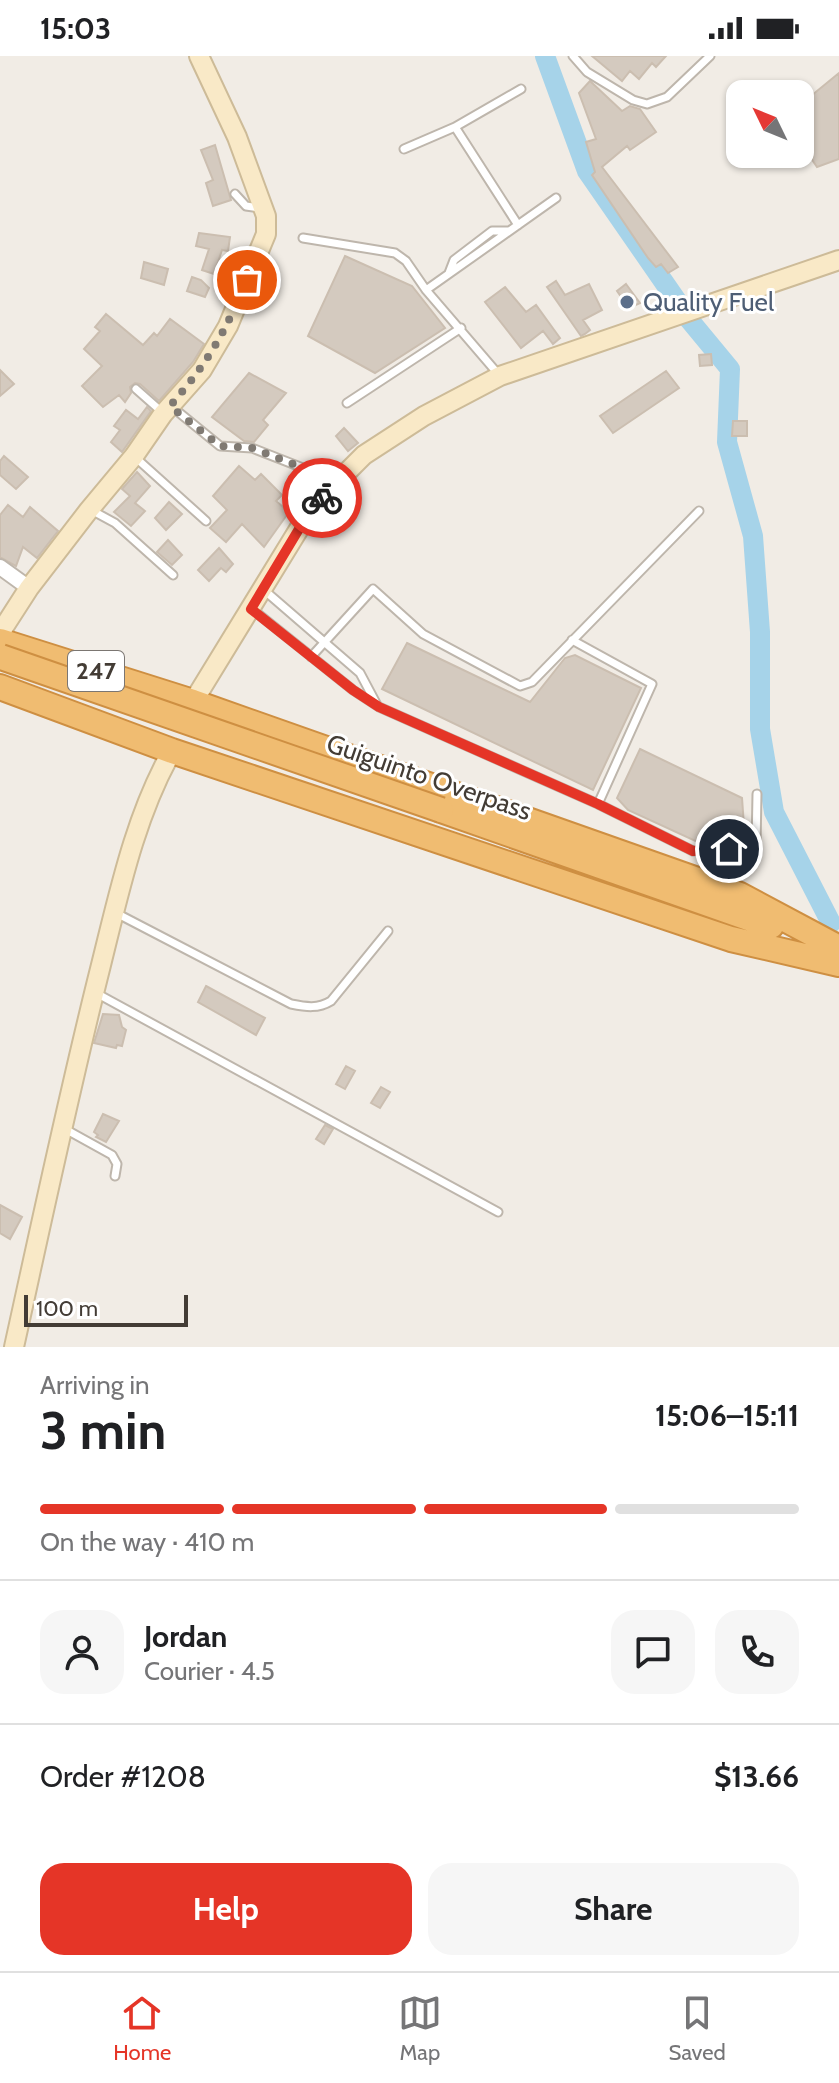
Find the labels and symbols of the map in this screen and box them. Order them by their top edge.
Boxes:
north arrow [726,80,814,168]
pin [213,246,281,314]
place label: Quality Fuel [643,286,774,318]
marker: Quality Fuel [618,293,636,311]
courier [282,458,362,538]
road number: 247 [68,651,124,691]
street label: Guiguinto Overpass [323,727,536,827]
pin [695,815,763,883]
scale bar [24,1291,188,1327]

